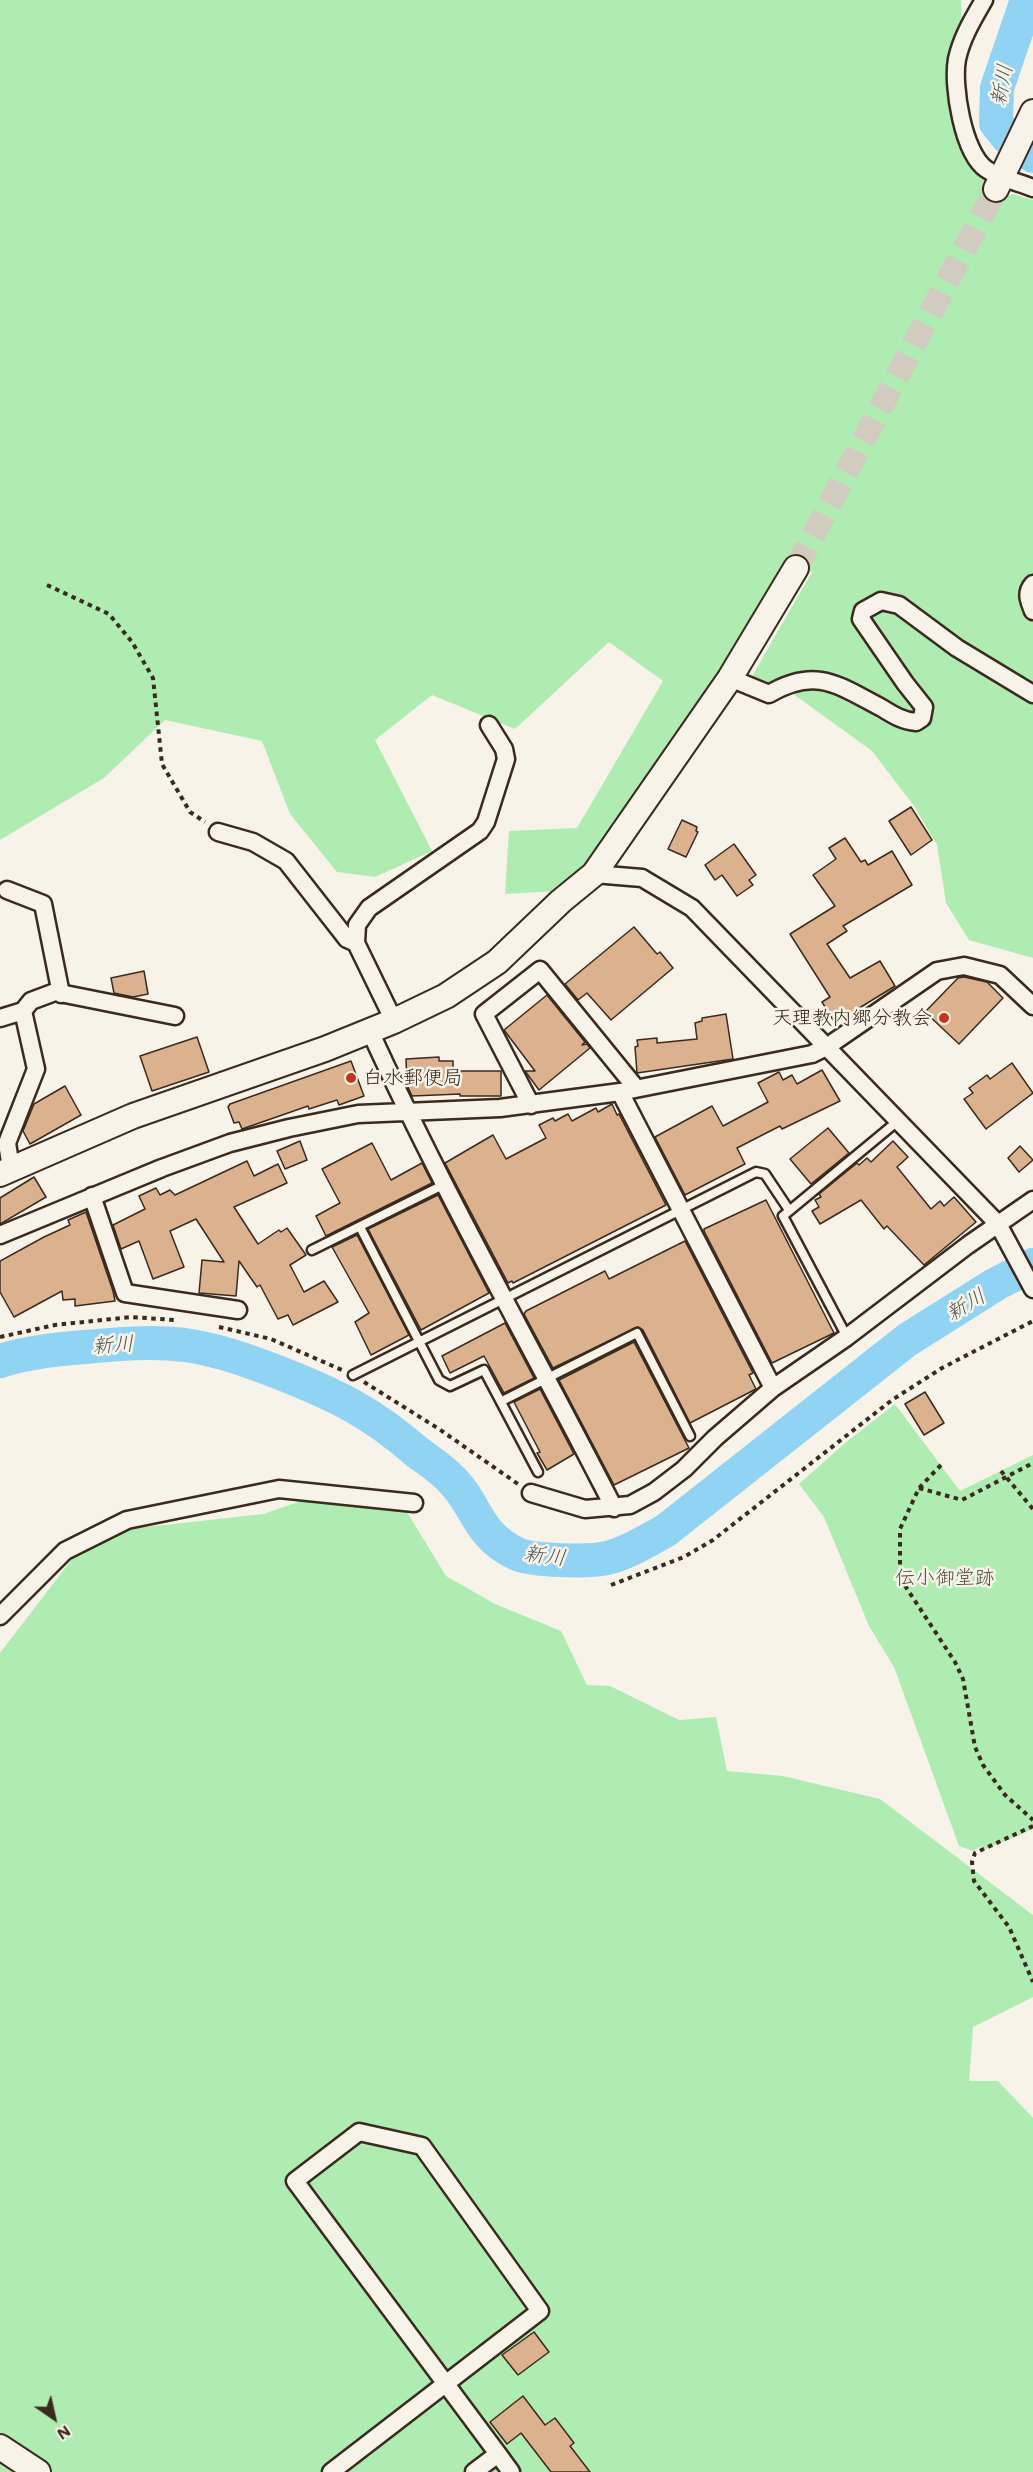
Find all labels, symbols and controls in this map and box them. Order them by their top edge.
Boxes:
water label: 新川 [986,62,1018,108]
place label: 天理教内郷分教会 [772,1006,932,1030]
marker: 天理教内郷分教会 [937,1011,951,1025]
place label: 白水郵便局 [363,1066,463,1090]
marker: 白水郵便局 [344,1071,358,1085]
water label: 新川 [942,1283,990,1327]
water label: 新川 [91,1331,135,1359]
water label: 新川 [523,1541,567,1571]
park label: 伝小御堂跡 [895,1566,995,1590]
north arrow [24,2388,84,2448]
text: N [53,2421,75,2445]

